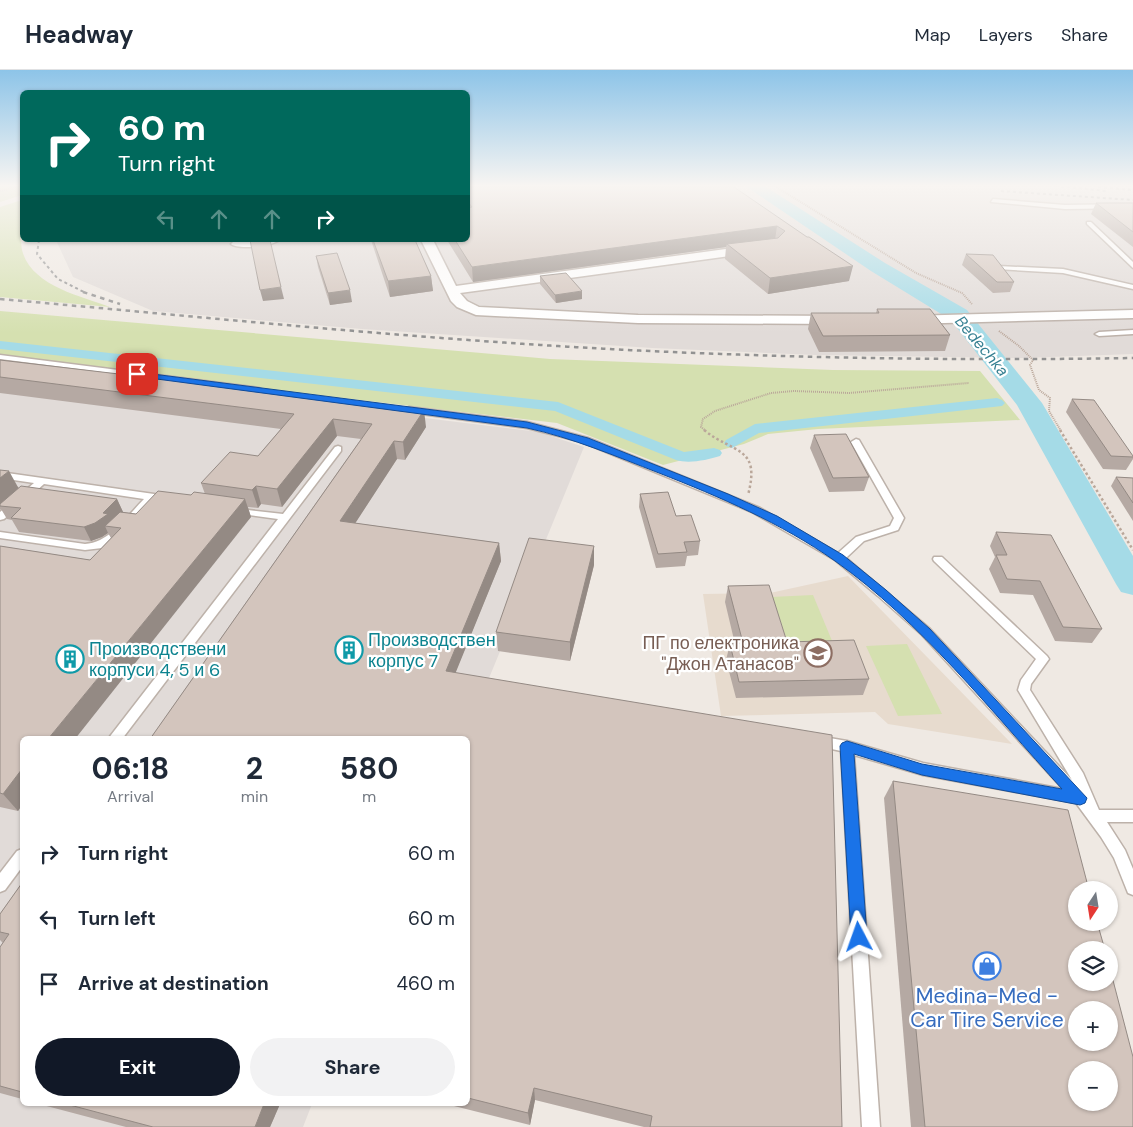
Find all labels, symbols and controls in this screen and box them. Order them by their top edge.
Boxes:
text: Headway [25,19,134,50]
text: Map [915,23,951,47]
text: Layers [979,23,1033,47]
text: Share [1061,23,1108,47]
text: 60 m [118,105,206,151]
icon: right [35,110,100,175]
text: Turn right [118,149,215,178]
icon: left [152,205,180,233]
icon: ahead [205,205,233,233]
icon: ahead [258,205,286,233]
icon: right [311,205,339,233]
water label: Bedechka [951,311,1014,381]
pin [116,353,158,395]
icon: arrive [123,360,151,388]
place label: Производствeн корпус 7 [368,628,496,673]
place label: ПГ по електроника "Джон Атанасов" [642,631,800,676]
building icon: Производствeн корпус 7 [334,635,364,665]
place label: Производствени корпуси 4, 5 и 6 [89,637,226,682]
school or university icon: ПГ по електроника "Джон Атанасов" [803,638,833,668]
building icon: Производствени корпуси 4, 5 и 6 [55,644,85,674]
text: 06:18 [92,749,169,788]
text: 2 [246,749,263,788]
text: 580 [340,749,398,788]
text: Arrival [107,786,154,807]
text: min [241,786,268,807]
text: m [362,786,376,807]
icon: right [35,840,63,868]
text: Turn right [78,841,168,866]
text: 60 m [408,841,455,866]
north arrow [1068,881,1118,931]
map controls [1068,881,1118,1111]
icon: left [35,905,63,933]
text: Turn left [78,906,156,931]
text: 60 m [408,906,455,931]
position arrow [832,910,884,962]
button: layers [1068,941,1118,991]
shop icon: Medina-Med - Car Tire Service [972,951,1002,981]
icon: arrive [35,970,63,998]
text: Arrive at destination [78,971,269,996]
text: 460 m [397,971,455,996]
place label: Medina-Med - Car Tire Service [910,982,1064,1034]
button: + [1068,1001,1118,1051]
button: Exit [35,1038,240,1096]
button: Share [250,1038,455,1096]
button: − [1068,1061,1118,1111]

